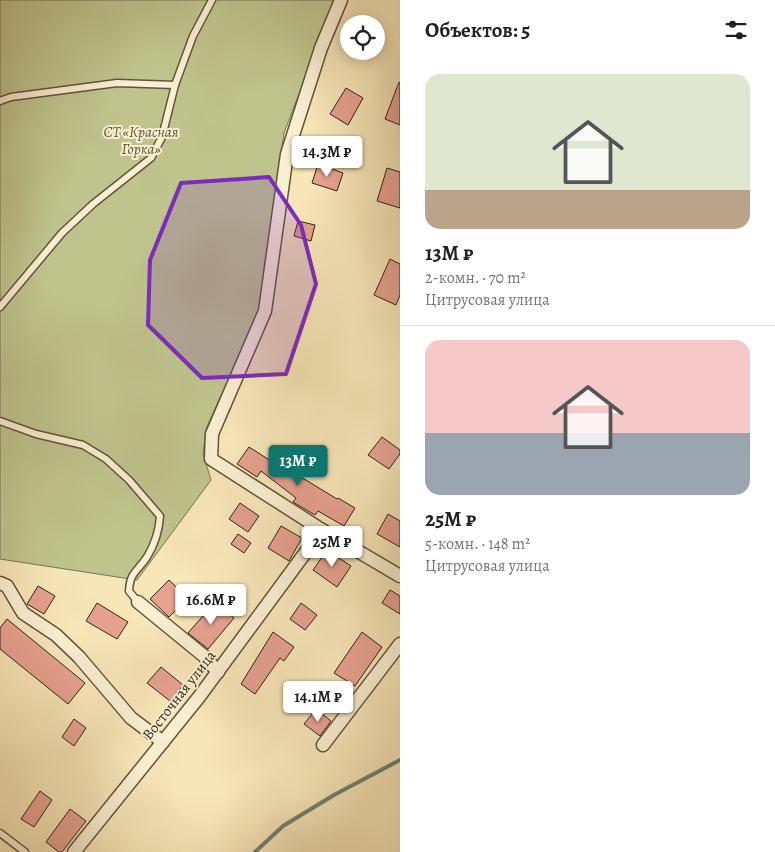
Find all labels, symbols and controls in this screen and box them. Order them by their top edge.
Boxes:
map controls [340,15,385,60]
button: locate [340,15,385,60]
text: Объектов: 5 [425,16,530,44]
icon: filters [722,16,750,44]
icon: home [543,107,633,197]
park label: СТ «Красная Горка» [103,122,179,159]
pin: 14.3M ₽ [281,136,373,178]
text: 14.3M ₽ [303,141,351,163]
text: 13M ₽ [425,239,474,267]
text: 2-комн. · 70 m² [425,267,526,289]
text: Цитрусовая улица [425,289,550,311]
icon: home [543,372,633,462]
pin: 13M ₽ [263,444,333,487]
text: 13M ₽ [280,450,316,472]
text: 25M ₽ [425,505,476,533]
pin: 25M ₽ [297,526,367,568]
text: 25M ₽ [313,531,351,553]
text: 5-комн. · 148 m² [425,533,530,555]
text: Цитрусовая улица [425,555,550,577]
pin: 16.6M ₽ [165,584,257,626]
text: 16.6M ₽ [186,589,236,611]
street label: Восточная улица [138,646,220,744]
pin: 14.1M ₽ [272,680,364,723]
text: 14.1M ₽ [294,686,342,708]

